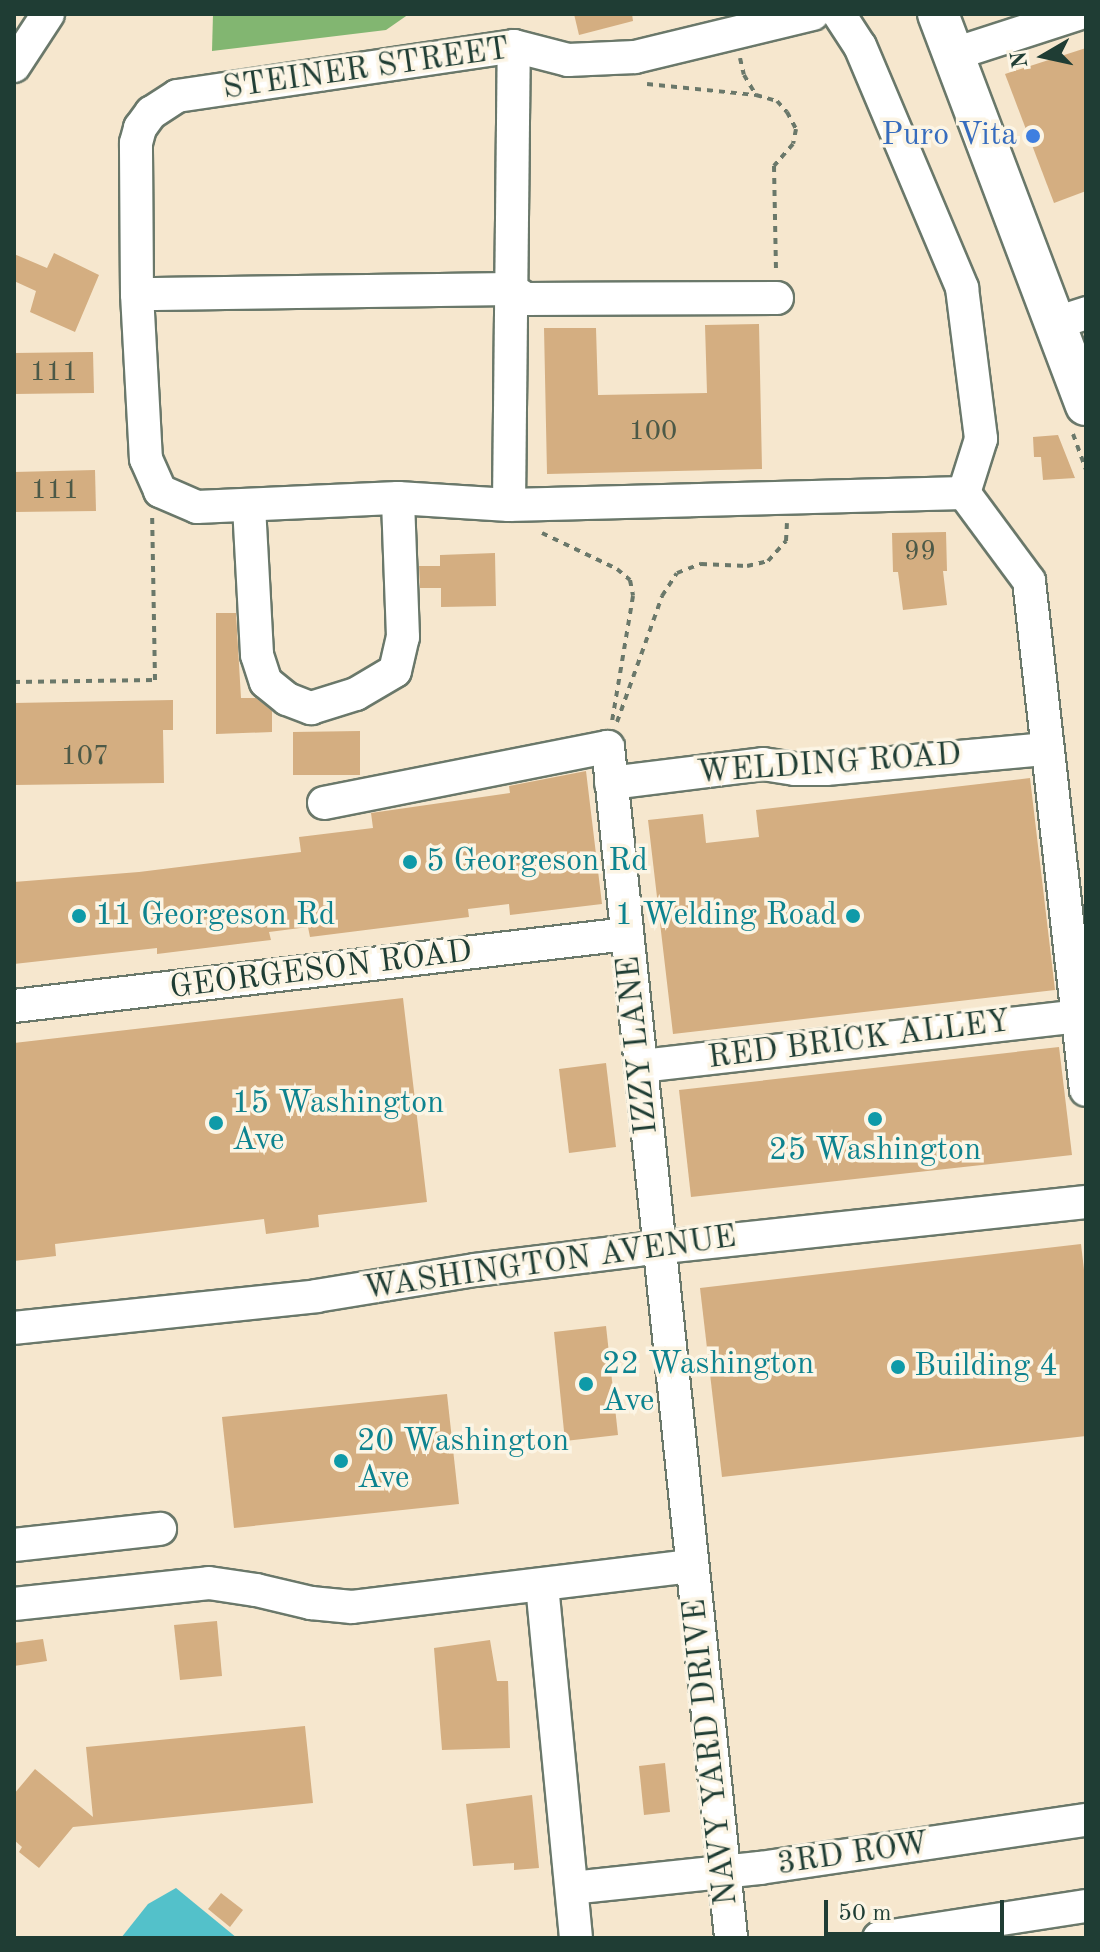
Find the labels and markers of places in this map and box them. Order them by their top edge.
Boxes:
place label: Puro Vita [881,117,1017,155]
marker: Puro Vita [1024,127,1042,145]
place label: 5 Georgeson Rd [426,843,648,881]
marker: 5 Georgeson Rd [401,853,419,871]
place label: 11 Georgeson Rd [95,897,335,935]
place label: 1 Welding Road [615,897,837,935]
marker: 11 Georgeson Rd [70,907,88,925]
marker: 1 Welding Road [844,907,862,925]
place label: 15 Washington Ave [232,1086,444,1161]
marker: 25 Washington [866,1110,884,1128]
marker: 15 Washington Ave [207,1114,225,1132]
place label: 25 Washington [769,1132,981,1170]
place label: 22 Washington Ave [602,1347,814,1422]
place label: Building 4 [914,1348,1058,1386]
marker: Building 4 [889,1358,907,1376]
marker: 22 Washington Ave [577,1375,595,1393]
place label: 20 Washington Ave [357,1424,569,1499]
marker: 20 Washington Ave [332,1452,350,1470]

